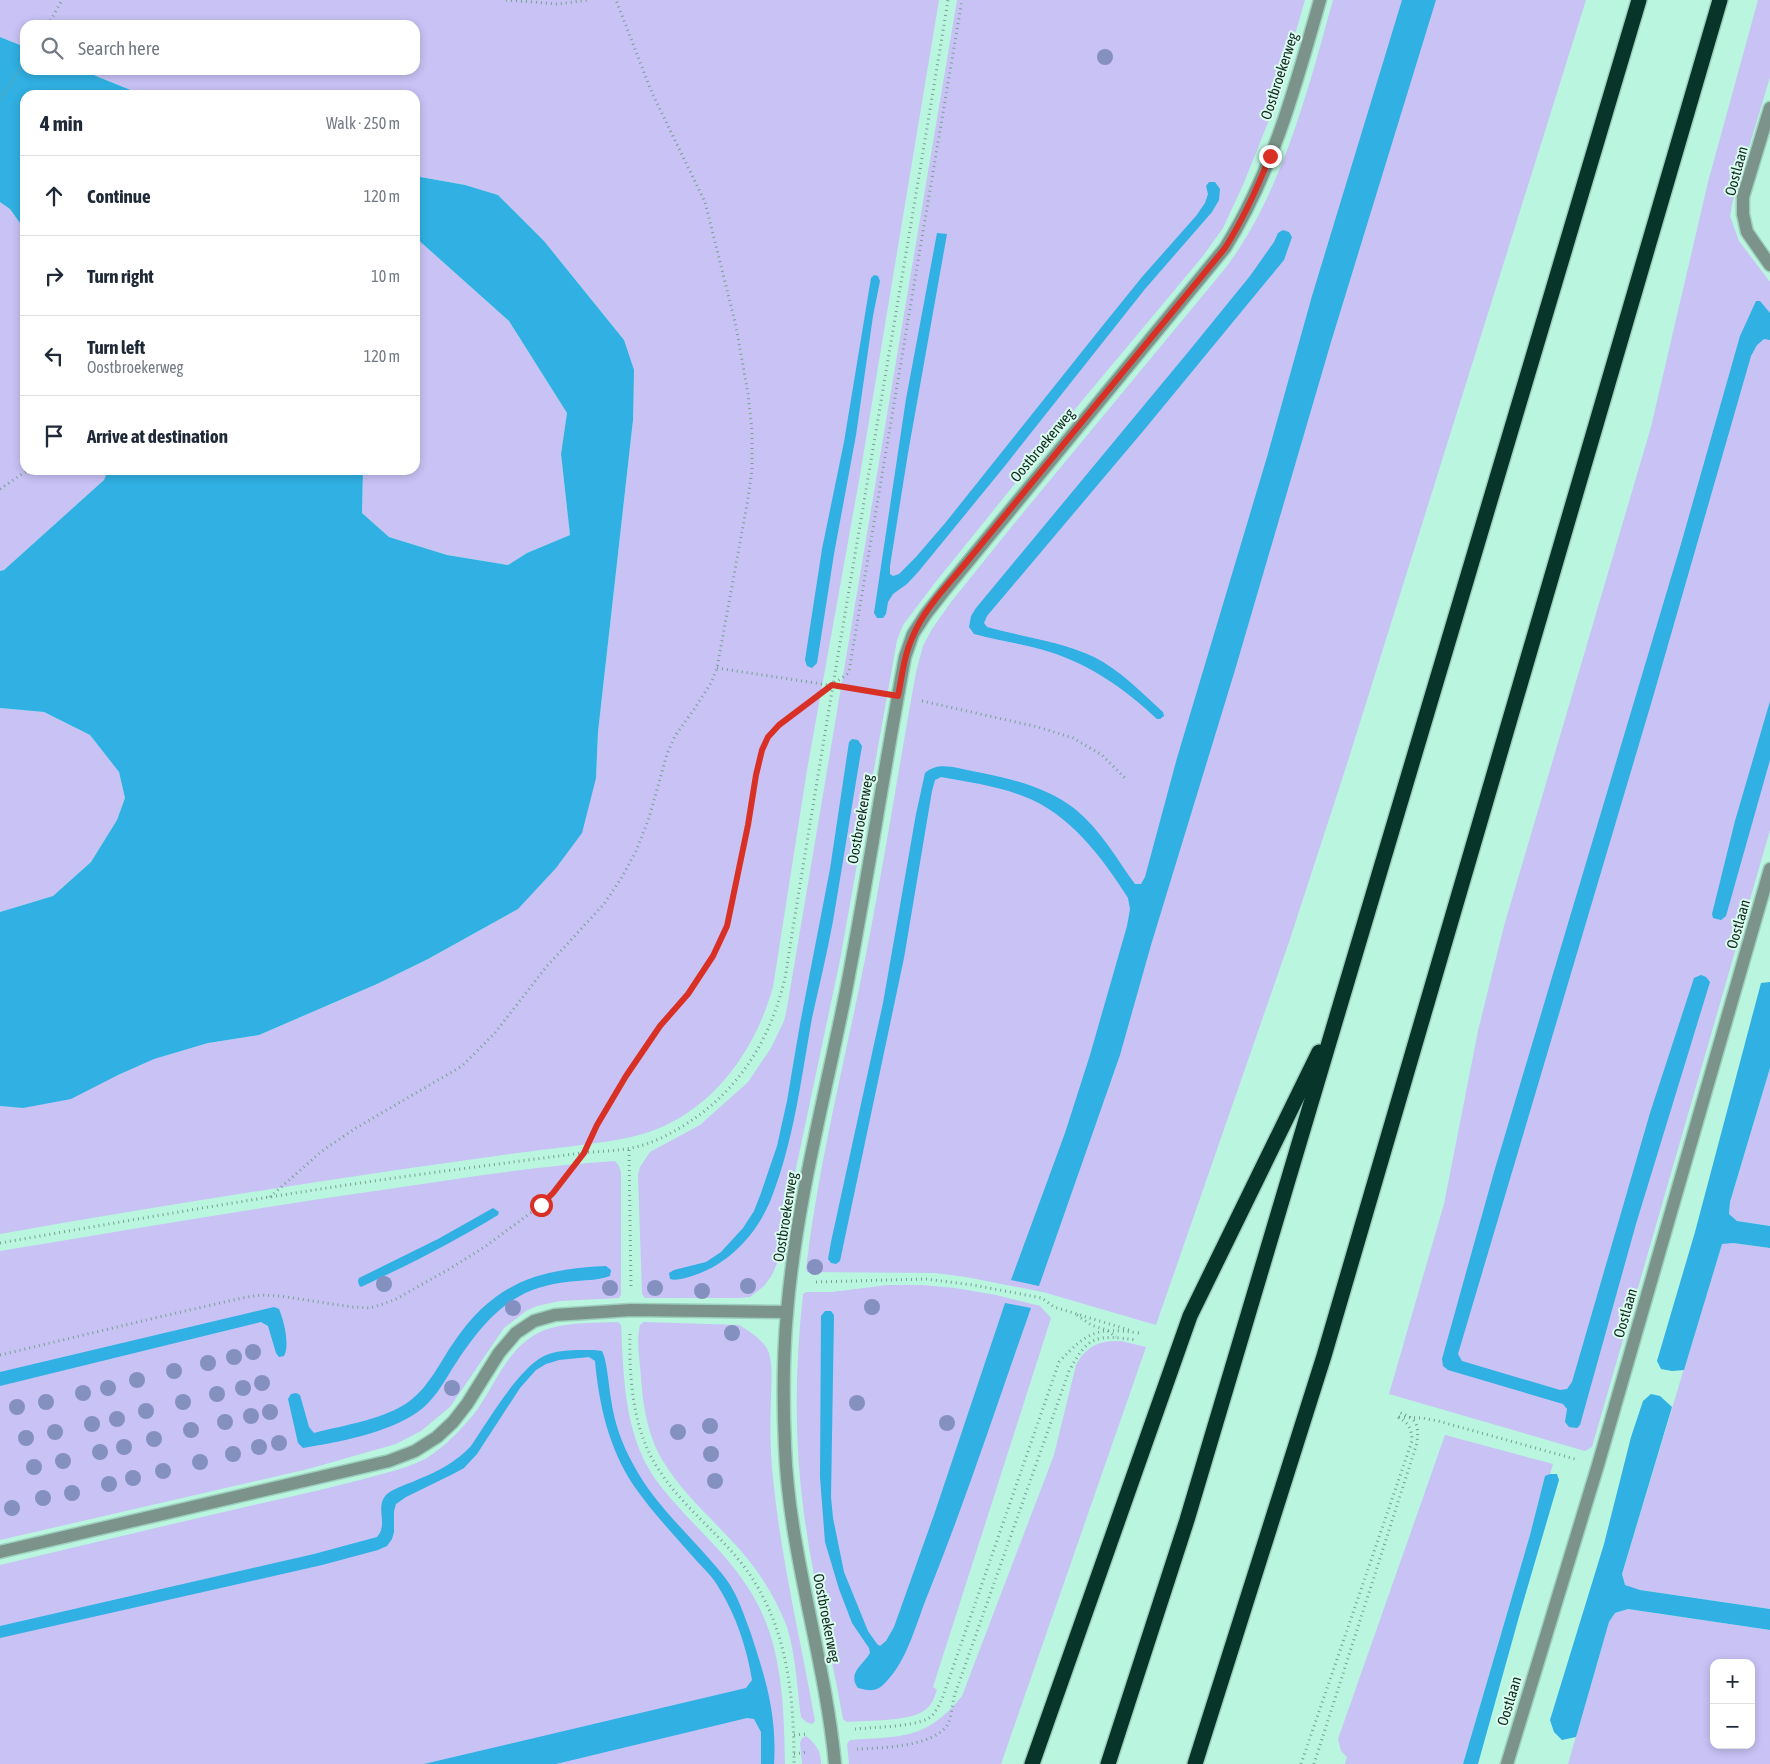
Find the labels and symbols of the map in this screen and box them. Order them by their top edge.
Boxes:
street label: Oostbroekerweg [1257,30,1301,122]
street label: Oostlaan [1721,144,1751,198]
route end [1259,145,1282,168]
street label: Oostbroekerweg [1006,404,1078,485]
street label: Oostbroekerweg [844,772,876,865]
street label: Oostlaan [1723,897,1753,951]
street label: Oostbroekerweg [770,1170,801,1263]
route start [530,1194,553,1217]
street label: Oostlaan [1610,1286,1640,1340]
street label: Oostbroekerweg [810,1572,844,1665]
street label: Oostlaan [1493,1674,1525,1728]

